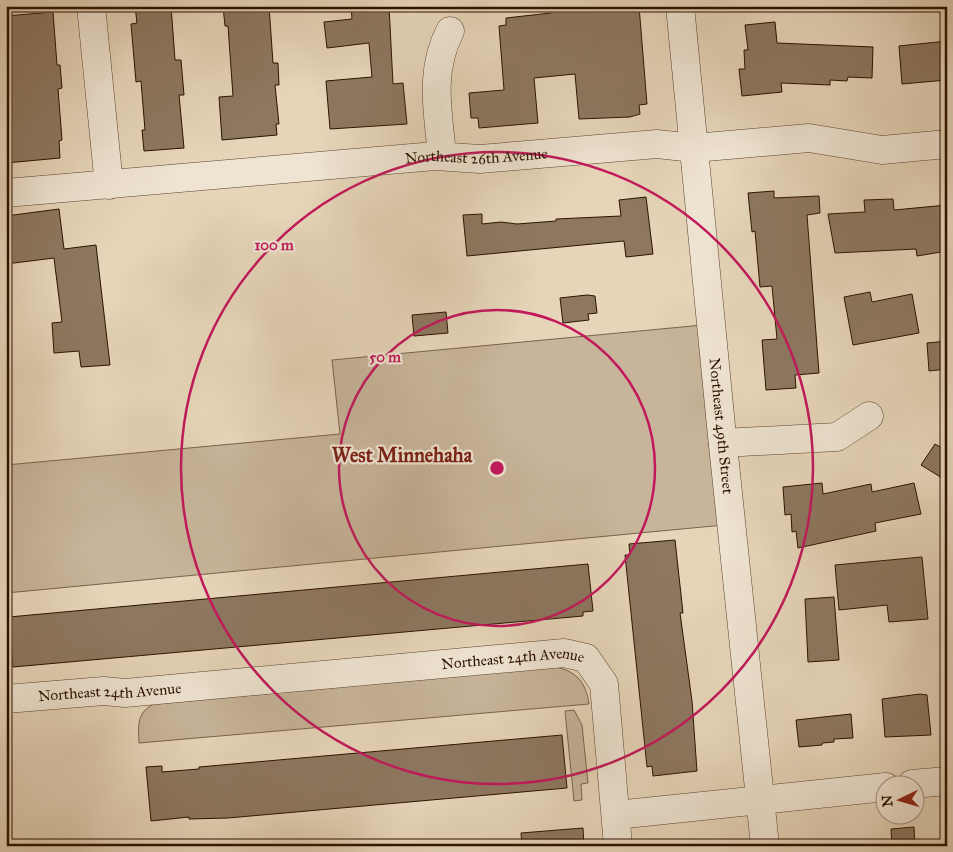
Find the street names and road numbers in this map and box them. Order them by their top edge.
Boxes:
street label: Northeast 26th Avenue [404,144,548,168]
street label: Northeast 49th Street [705,357,737,496]
street label: Northeast 24th Avenue [441,644,586,673]
street label: Northeast 24th Avenue [37,679,182,705]

